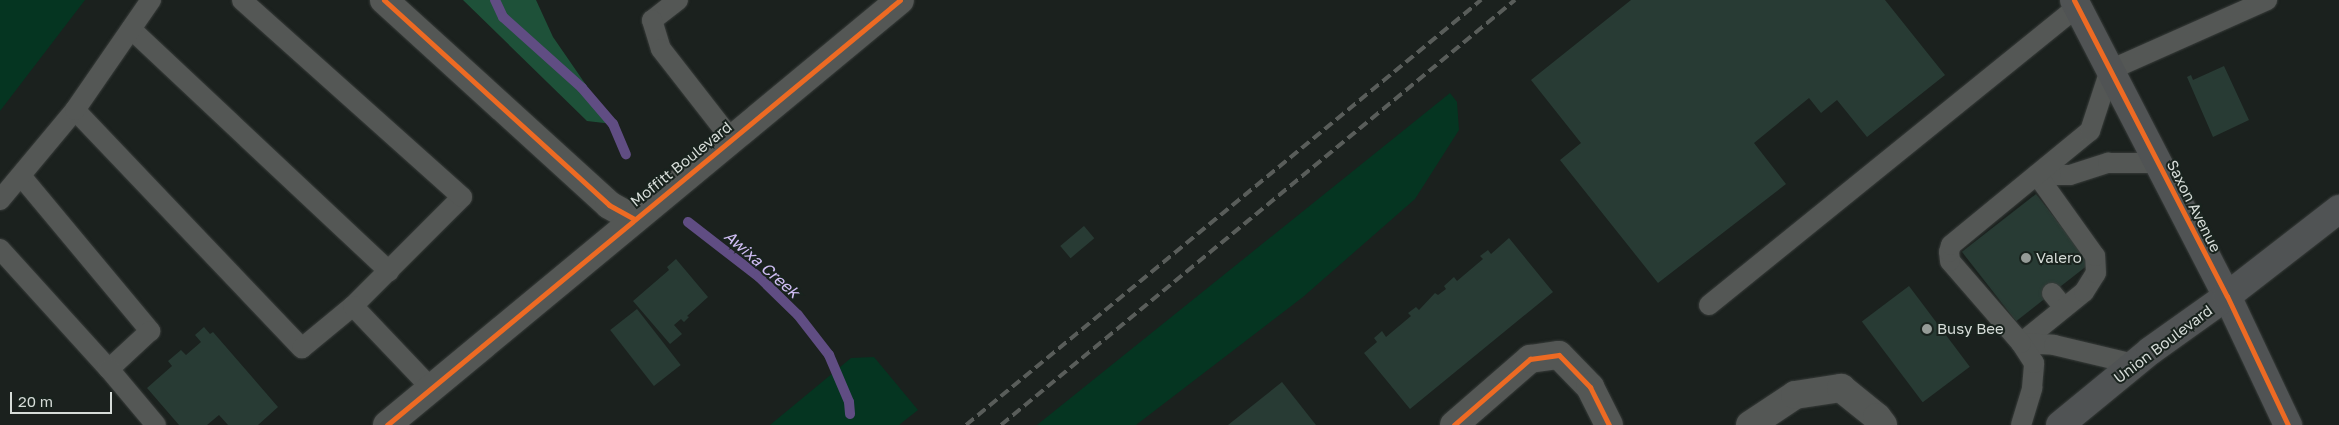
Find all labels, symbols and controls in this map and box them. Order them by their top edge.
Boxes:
street label: Moffitt Boulevard [627,118,735,210]
street label: Saxon Avenue [2163,157,2225,255]
water label: Awixa Creek [720,226,804,302]
place label: Valero [2036,249,2082,267]
marker: Valero [2020,252,2032,264]
street label: Union Boulevard [2110,301,2216,387]
place label: Busy Bee [1937,320,2004,338]
marker: Busy Bee [1921,323,1933,335]
scale bar [12,382,115,414]
text: 20 m [18,392,53,410]

